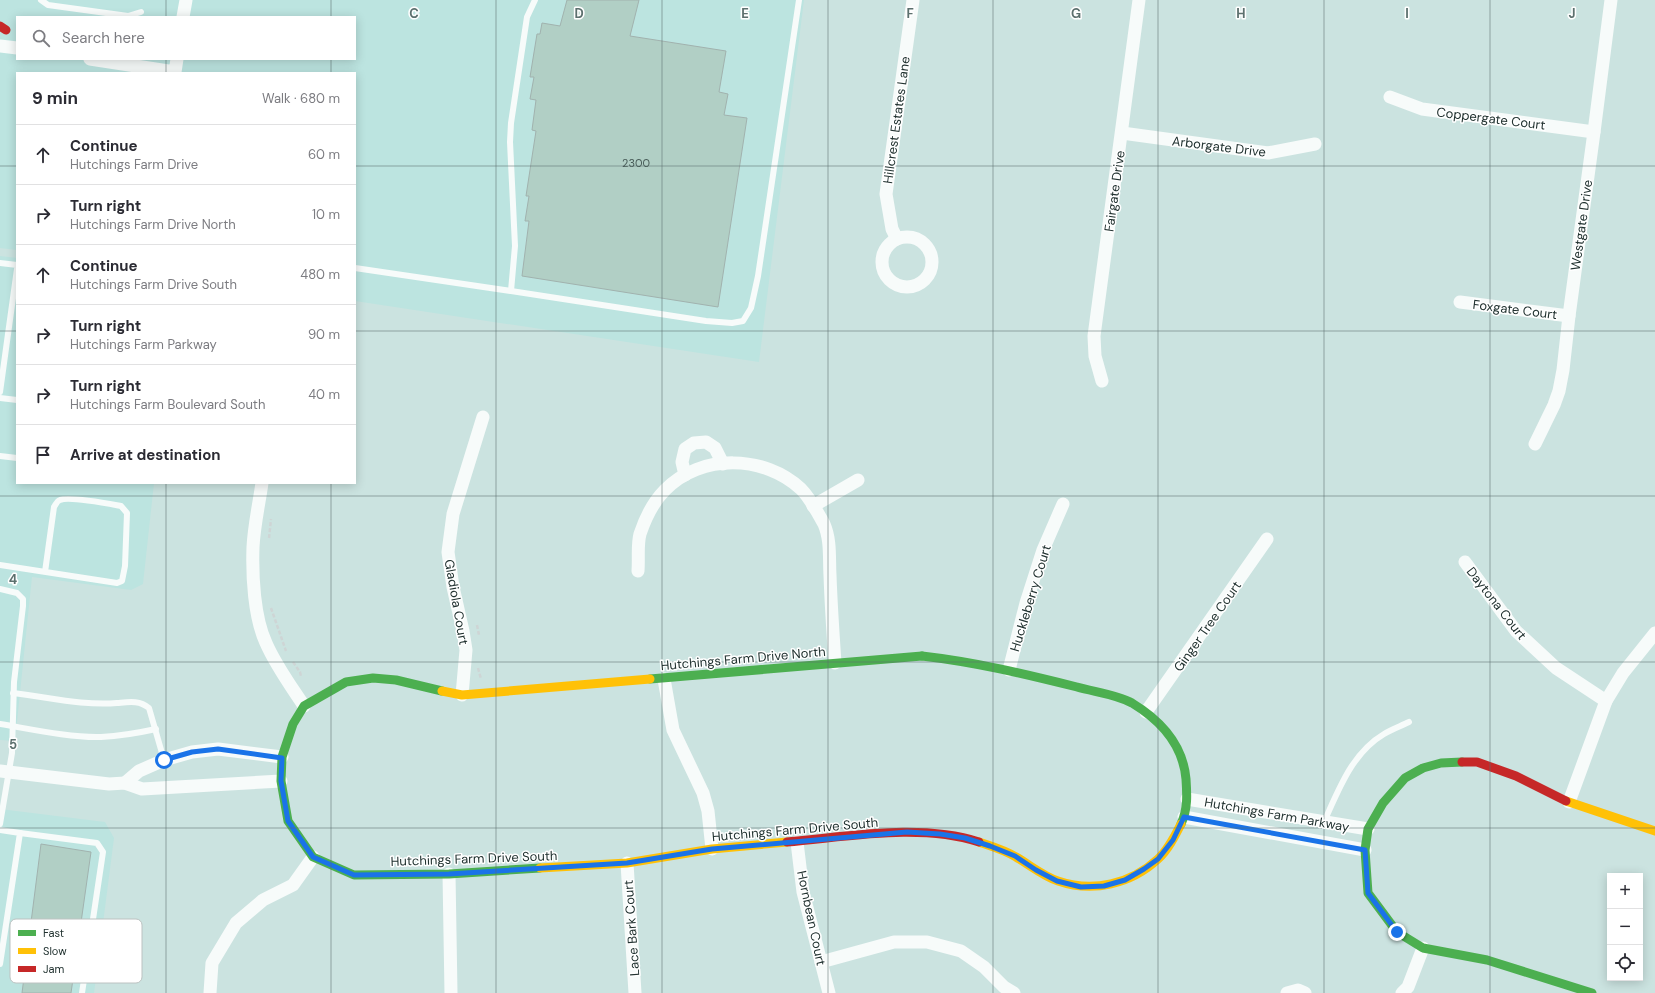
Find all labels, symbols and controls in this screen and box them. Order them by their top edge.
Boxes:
text: C [409,5,419,22]
text: D [574,5,584,22]
text: E [741,5,749,22]
text: F [906,5,914,22]
text: G [1071,5,1081,22]
text: H [1236,5,1246,22]
text: I [1405,5,1409,22]
text: J [1568,5,1576,22]
search box [16,16,356,60]
icon: search [30,27,52,49]
text: Search here [62,28,145,48]
street label: Hillcrest Estates Lane [879,55,914,185]
text: 9 min [32,87,78,109]
text: Walk · 680 m [262,90,340,107]
street label: Coppergate Court [1435,103,1546,134]
street label: Arborgate Drive [1171,132,1267,161]
text: Continue [70,136,138,156]
icon: ahead [32,144,54,166]
text: 60 m [308,146,340,163]
street label: Fairgate Drive [1100,149,1129,233]
text: Hutchings Farm Drive [70,156,198,173]
house number: 2300 [622,156,650,170]
street label: Westgate Drive [1567,179,1596,271]
text: Turn right [70,196,141,216]
icon: right [32,204,54,226]
text: 10 m [312,206,340,223]
text: Hutchings Farm Drive North [70,216,236,233]
text: Continue [70,256,138,276]
icon: ahead [32,264,54,286]
text: 480 m [300,266,340,283]
text: Hutchings Farm Drive South [70,276,237,293]
street label: Foxgate Court [1472,296,1558,323]
text: Turn right [70,316,141,336]
icon: right [32,324,54,346]
text: 90 m [308,326,340,343]
text: Hutchings Farm Parkway [70,336,217,353]
text: Turn right [70,376,141,396]
icon: right [32,384,54,406]
text: 40 m [308,386,340,403]
text: Hutchings Farm Boulevard South [70,396,265,413]
icon: arrive [32,444,54,466]
text: Arrive at destination [70,445,221,465]
street label: Huckleberry Court [1006,543,1055,654]
street label: Gladiola Court [441,558,472,646]
street label: Daytona Court [1463,563,1530,643]
text: 4 [9,571,17,588]
street label: Ginger Tree Court [1170,578,1245,675]
street label: Hutchings Farm Drive North [660,643,826,674]
text: 5 [9,736,17,753]
route start [155,751,173,769]
street label: Hutchings Farm Parkway [1203,793,1351,836]
street label: Hutchings Farm Drive South [711,814,879,845]
street label: Hutchings Farm Drive South [390,847,558,870]
street label: Hornbean Court [793,869,830,967]
map controls [1607,873,1643,981]
button: + [1607,873,1643,909]
street label: Lace Bark Court [620,879,643,977]
button: − [1607,909,1643,945]
legend [10,919,142,983]
route end [1388,923,1406,941]
text: Fast [43,926,64,940]
text: Slow [43,944,67,958]
button: locate [1607,945,1643,981]
text: Jam [43,962,64,976]

